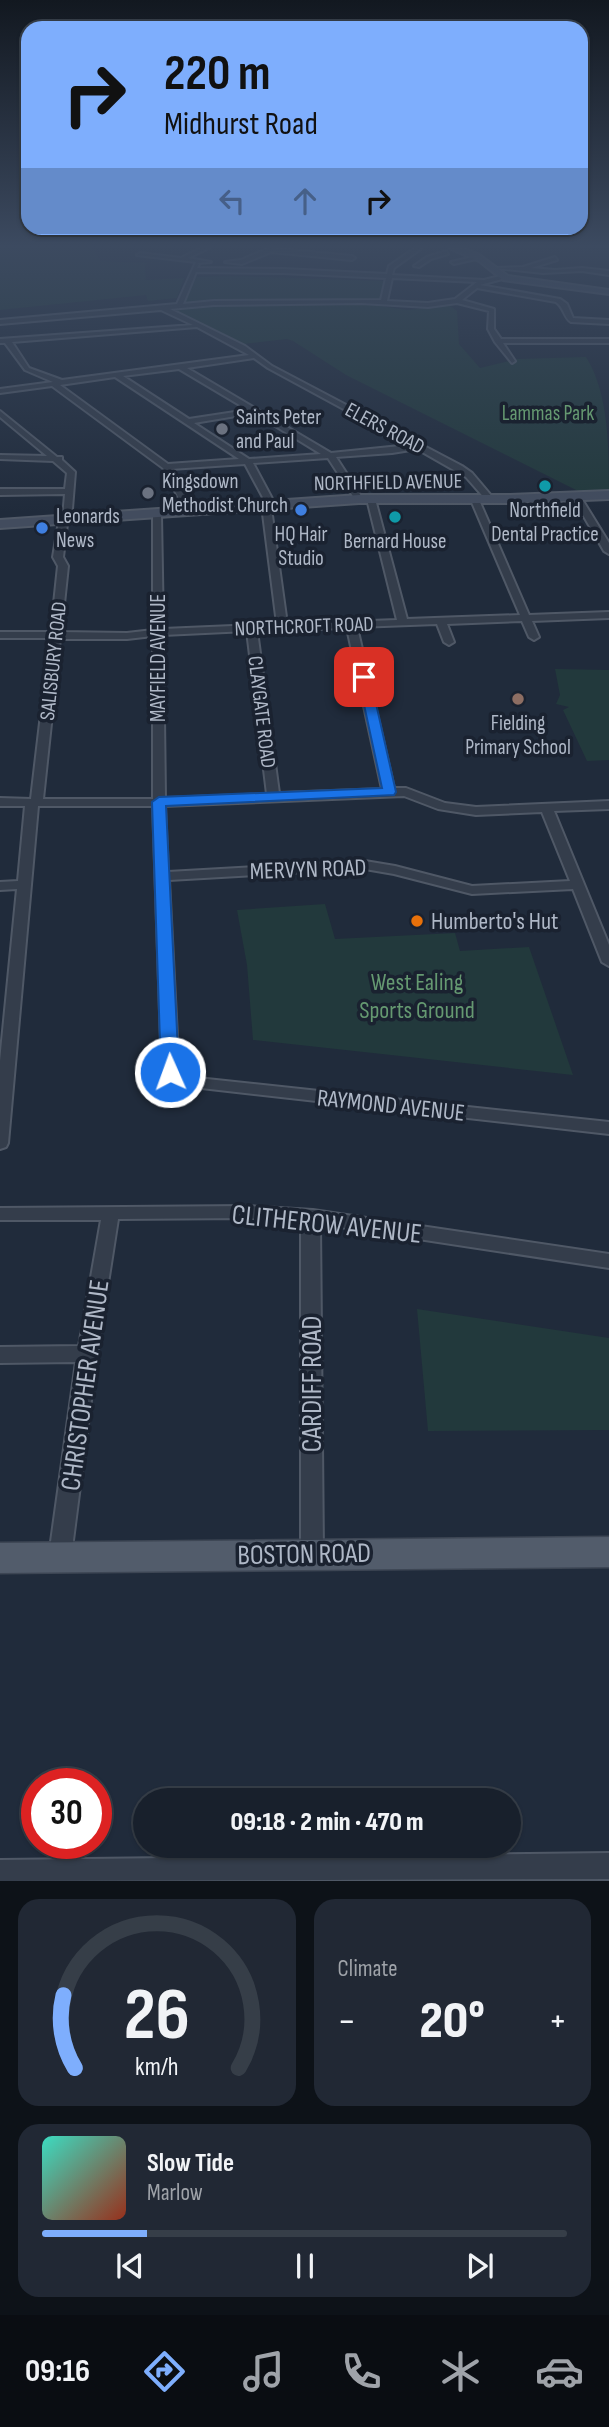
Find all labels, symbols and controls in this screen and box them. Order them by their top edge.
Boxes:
text: 220 m [164,45,270,104]
icon: right [49,49,140,140]
text: Midhurst Road [164,105,318,144]
icon: left [213,182,251,220]
icon: ahead [286,182,324,220]
icon: right [359,182,397,220]
street label: ELERS ROAD [341,397,429,460]
park label: Lammas Park [502,401,594,426]
place label: Saints Peter and Paul [236,405,321,454]
marker: Saints Peter and Paul [214,421,230,437]
place label: Kingsdown Methodist Church [162,469,288,518]
street label: NORTHFIELD AVENUE [314,469,462,496]
marker: Northfield Dental Practice [537,478,553,494]
marker: Kingsdown Methodist Church [140,485,156,501]
place label: Northfield Dental Practice [491,498,599,547]
marker: HQ Hair Studio [293,502,309,518]
place label: Leonards News [56,504,120,553]
marker: Bernard House [387,509,403,525]
marker: Leonards News [34,520,50,536]
place label: HQ Hair Studio [274,522,328,571]
place label: Bernard House [344,529,446,554]
street label: MAYFIELD AVENUE [146,594,171,722]
street label: SALISBURY ROAD [35,600,72,722]
street label: NORTHCROFT ROAD [234,612,374,641]
pin [334,647,394,707]
street label: CLAYGATE ROAD [242,655,281,770]
icon: arrive [345,658,383,696]
marker: Fielding Primary School [510,691,526,707]
place label: Fielding Primary School [465,711,571,760]
street label: MERVYN ROAD [249,853,367,886]
place label: Humberto's Hut [431,907,558,936]
marker: Humberto's Hut [409,913,425,929]
park label: West Ealing Sports Ground [359,968,475,1025]
position arrow [133,1035,207,1109]
street label: RAYMOND AVENUE [316,1083,466,1128]
street label: CLITHEROW AVENUE [230,1198,423,1251]
street label: CHRISTOPHER AVENUE [54,1278,117,1493]
street label: CARDIFF ROAD [296,1316,329,1452]
street label: BOSTON ROAD [237,1537,371,1572]
speed limit sign: 30 [21,1768,112,1859]
text: 09:18 · 2 min · 470 m [231,1807,423,1838]
text: Climate [338,1955,397,1983]
text: 26 [124,1973,190,2061]
text: 20° [420,1990,485,2053]
text: − [338,1999,356,2044]
text: + [548,1999,567,2044]
text: km/h [135,2052,178,2083]
text: Slow Tide [147,2148,234,2179]
text: Marlow [147,2179,203,2207]
icon: previous [111,2247,149,2285]
icon: pause [286,2247,324,2285]
icon: next [461,2247,499,2285]
icon: directions [140,2347,189,2396]
icon: music [239,2347,288,2396]
icon: phone [337,2347,386,2396]
icon: climate [436,2347,485,2396]
icon: car [535,2347,584,2396]
text: 09:16 [25,2352,90,2391]

